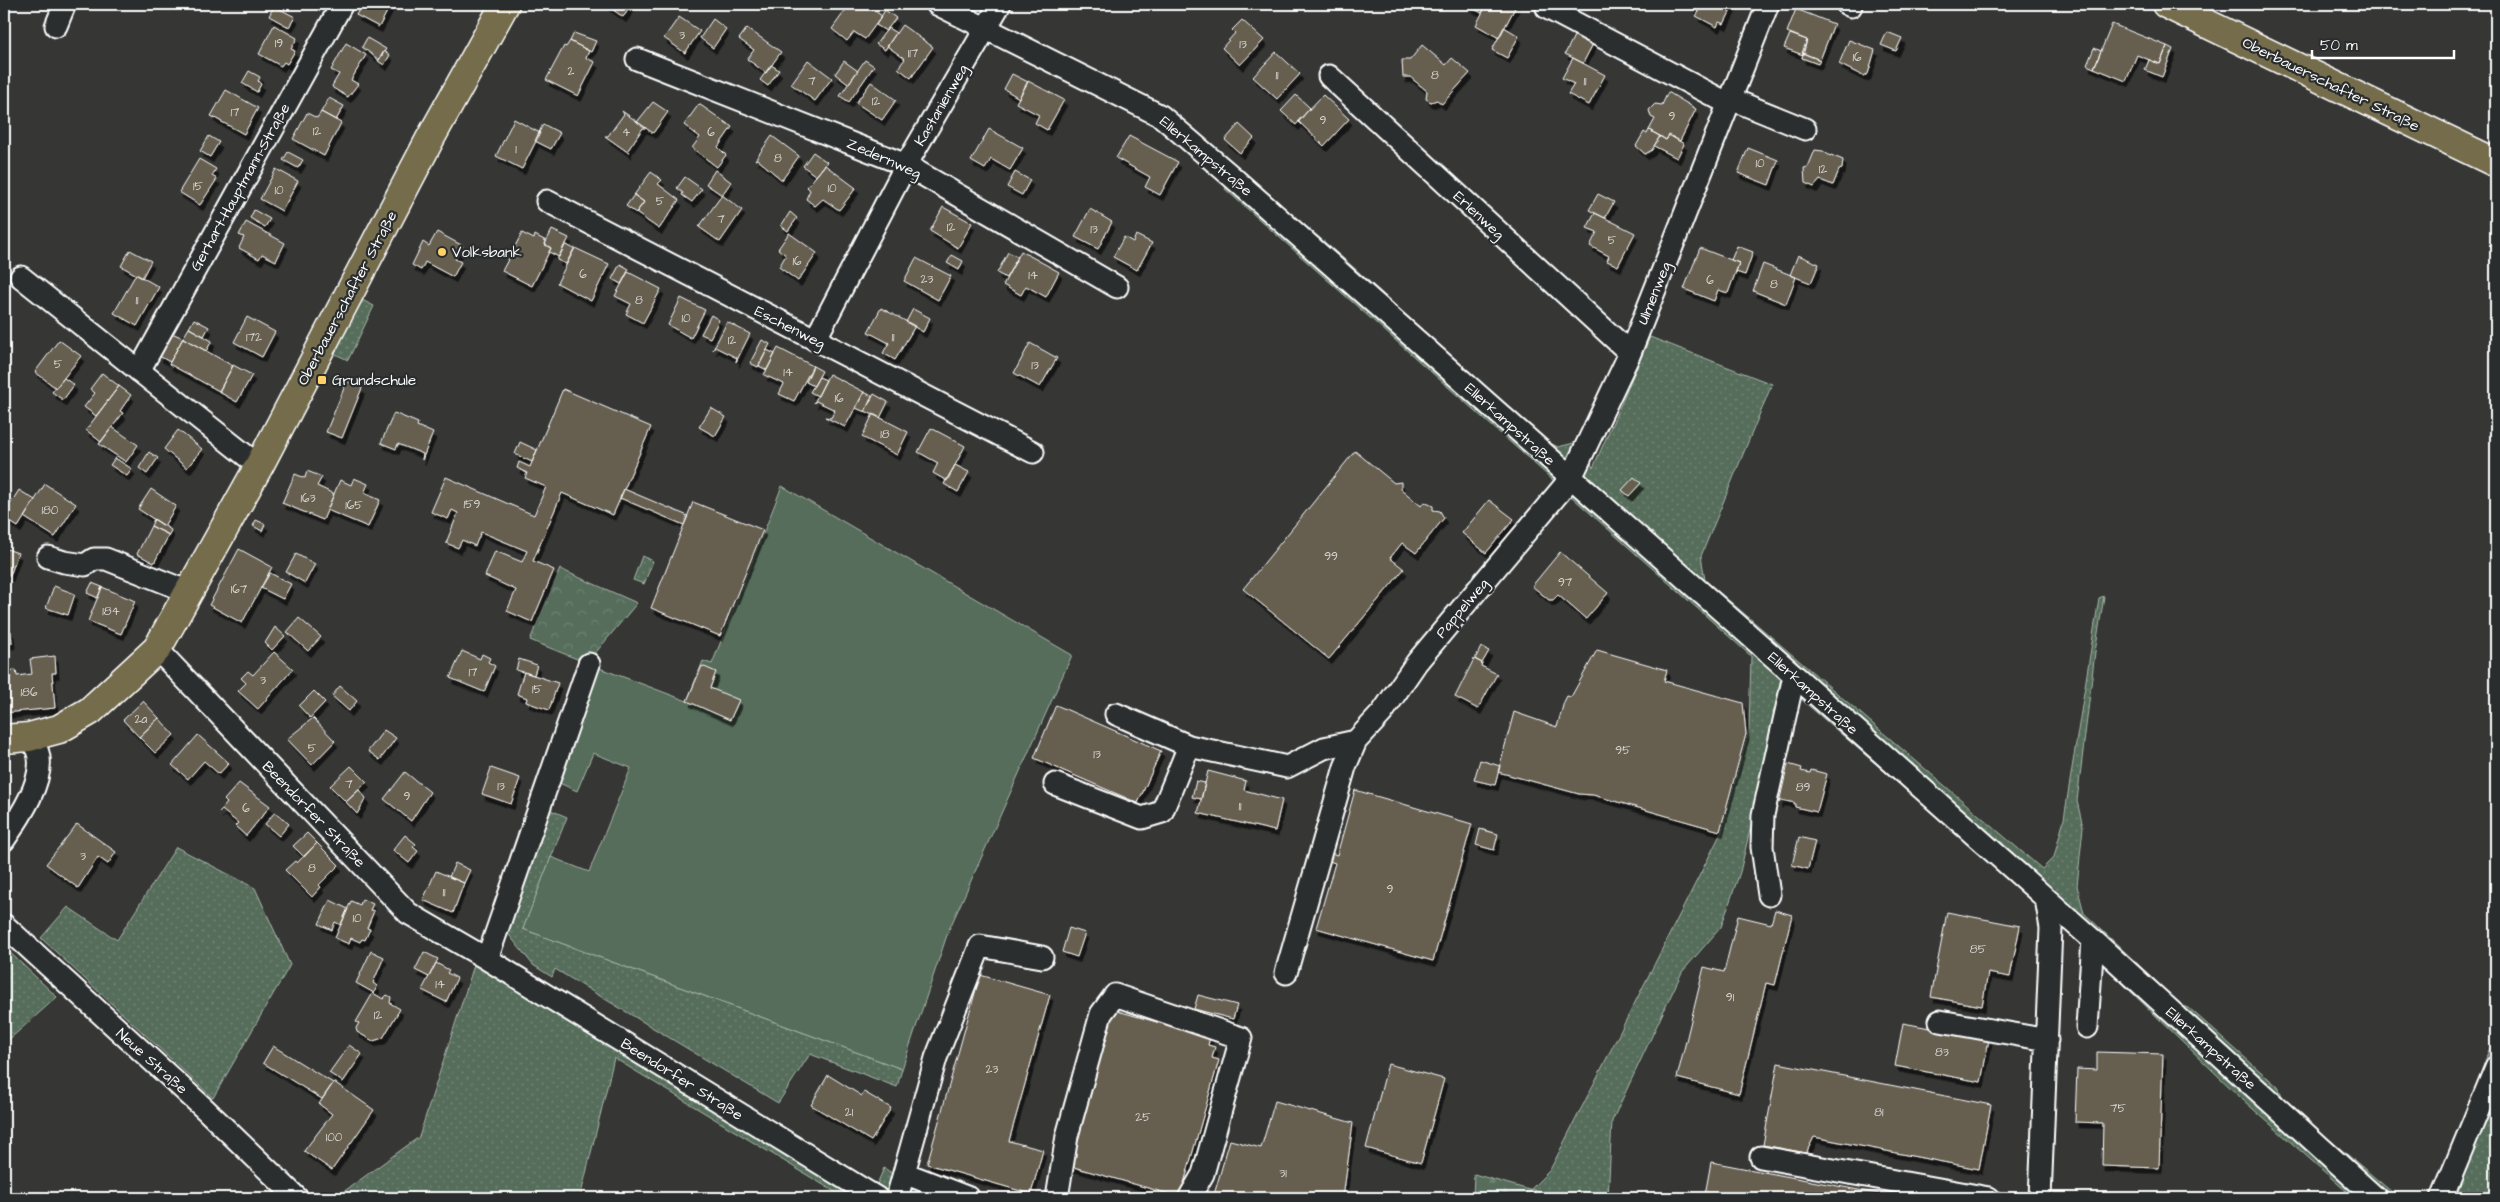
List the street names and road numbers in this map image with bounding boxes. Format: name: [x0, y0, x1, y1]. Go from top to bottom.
street label: Oberbauerschafter Straße: [2239, 32, 2423, 137]
street label: Kastanienweg: [910, 60, 974, 151]
street label: Gerhart-Hauptmann-Straße: [185, 100, 295, 275]
street label: Ellerkampstraße: [1155, 111, 1257, 201]
street label: Zedernweg: [843, 133, 925, 185]
street label: Erlenweg: [1448, 186, 1509, 245]
street label: Oberbauerschafter Straße: [292, 207, 402, 389]
street label: Ulmenweg: [1632, 258, 1678, 328]
street label: Eschenweg: [750, 301, 829, 355]
street label: Ellerkampstraße: [1460, 378, 1559, 471]
street label: Pappelweg: [1431, 574, 1495, 643]
street label: Ellerkampstraße: [1763, 647, 1862, 740]
street label: Beendorfer Straße: [257, 757, 370, 872]
street label: Ellerkampstraße: [2161, 1002, 2260, 1095]
street label: Neue Straße: [111, 1024, 192, 1099]
street label: Beendorfer Straße: [617, 1033, 747, 1126]

